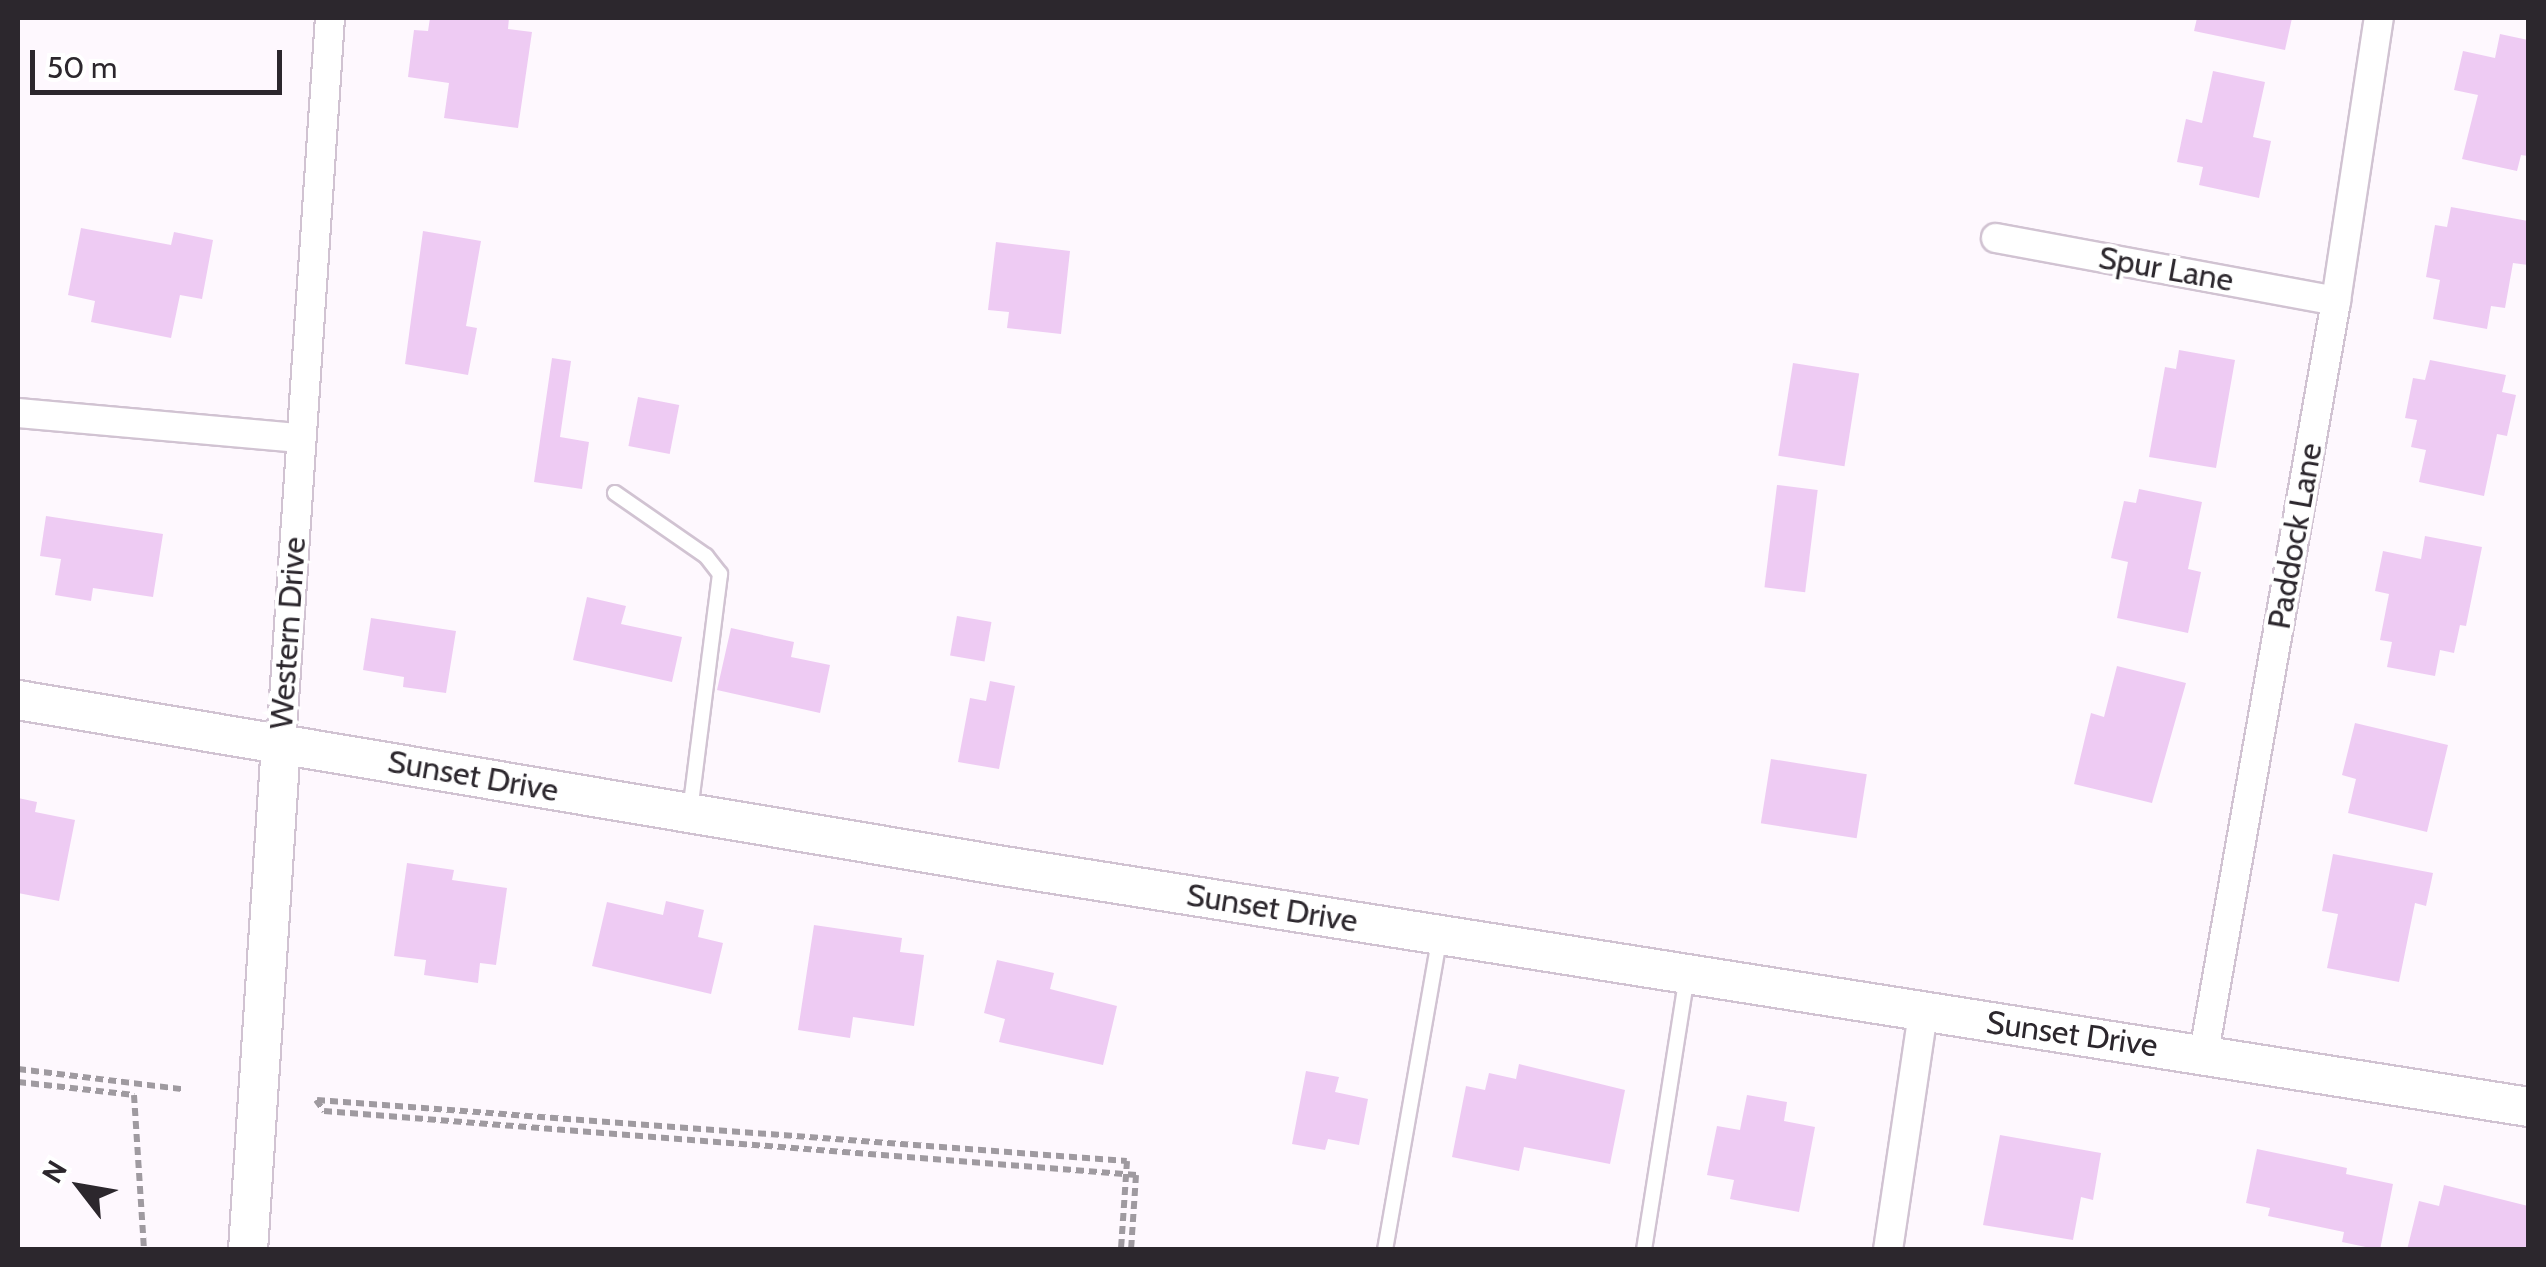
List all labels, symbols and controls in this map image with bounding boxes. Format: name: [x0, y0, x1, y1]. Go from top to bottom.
scale bar: [35, 30, 288, 92]
text: 50 m: [47, 49, 117, 86]
street label: Spur Lane: [2096, 238, 2236, 300]
street label: Paddock Lane: [2260, 440, 2330, 632]
street label: Western Drive: [262, 536, 314, 730]
street label: Sunset Drive: [385, 742, 561, 810]
street label: Sunset Drive: [1184, 876, 1360, 940]
street label: Sunset Drive: [1984, 1003, 2160, 1065]
north arrow: [30, 1137, 130, 1237]
text: N: [35, 1154, 74, 1189]

